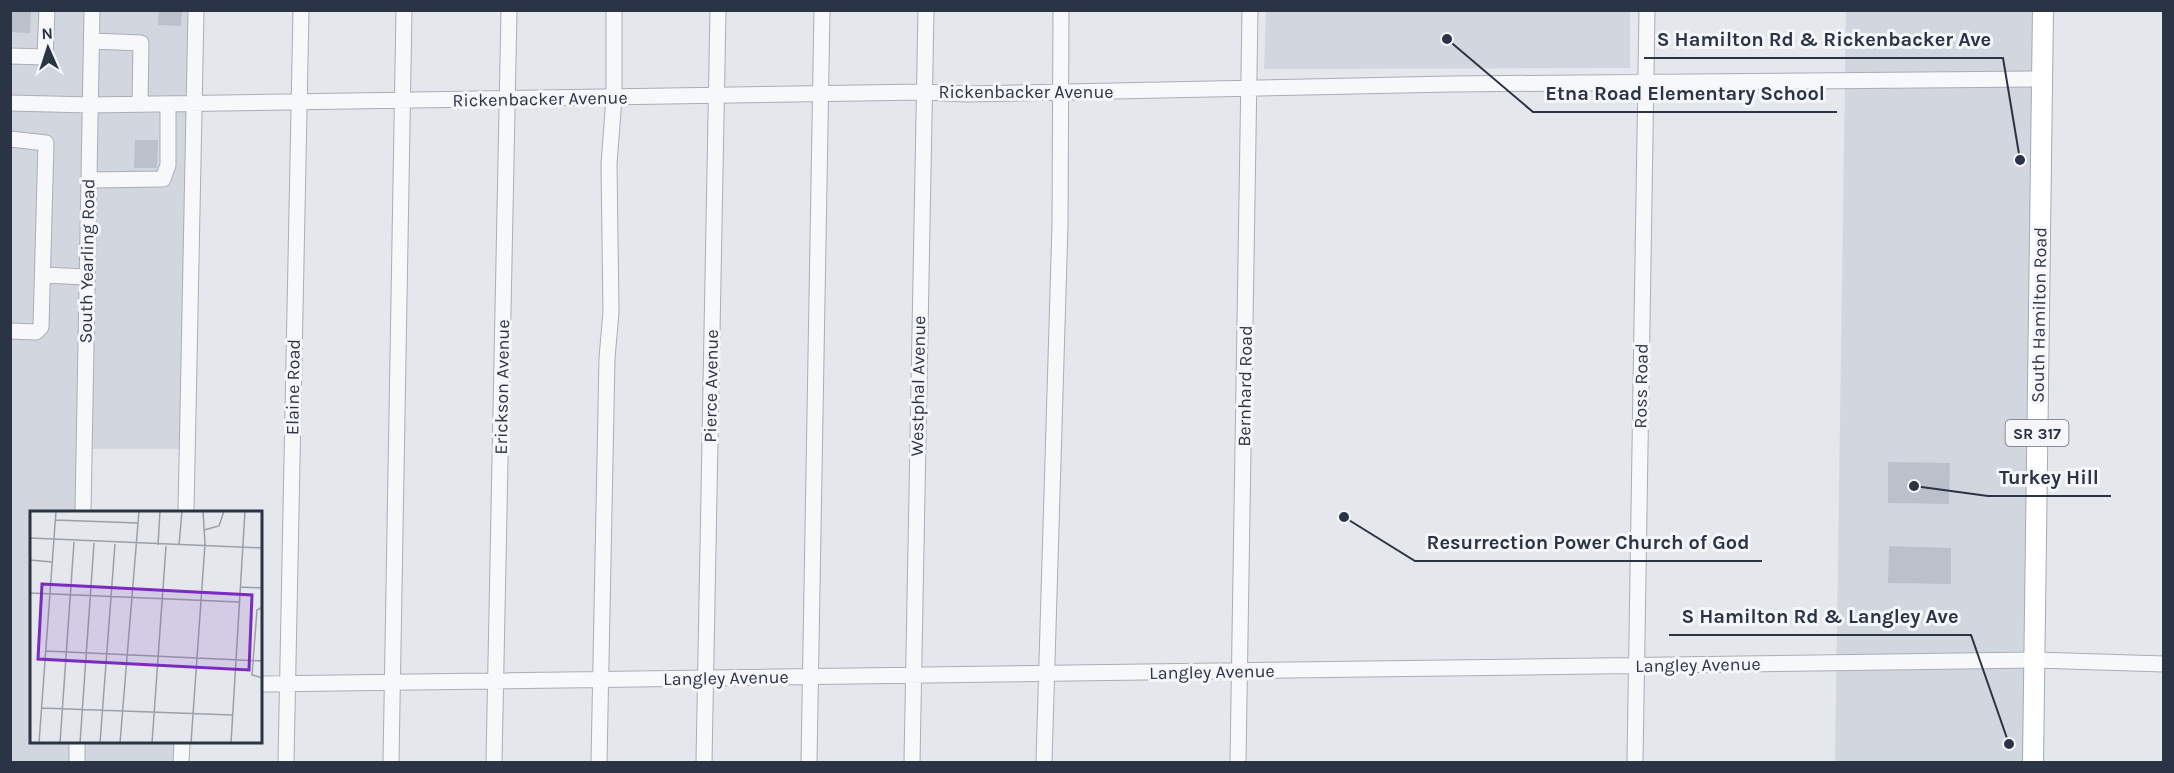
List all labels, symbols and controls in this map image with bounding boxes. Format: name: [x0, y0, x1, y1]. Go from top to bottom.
north arrow: [18, 18, 78, 78]
callout: S Hamilton Rd & Rickenbacker Ave: [1644, 20, 2003, 58]
text: N: [41, 24, 53, 43]
text: S Hamilton Rd & Rickenbacker Ave: [1657, 28, 1991, 51]
callout: Etna Road Elementary School: [1533, 74, 1837, 112]
street label: Rickenbacker Avenue: [938, 81, 1114, 103]
text: Etna Road Elementary School: [1545, 82, 1825, 105]
street label: Rickenbacker Avenue: [452, 86, 628, 112]
street label: South Yearling Road: [75, 178, 99, 344]
street label: South Hamilton Road: [2026, 227, 2052, 403]
street label: Westphal Avenue: [906, 315, 930, 457]
street label: Erickson Avenue: [490, 319, 514, 455]
street label: Bernhard Road: [1233, 325, 1257, 447]
street label: Pierce Avenue: [699, 329, 723, 443]
street label: Elaine Road: [281, 339, 305, 435]
street label: Ross Road: [1629, 343, 1653, 429]
road number: SR 317: [2006, 420, 2068, 446]
callout: Turkey Hill: [1988, 458, 2111, 496]
text: Turkey Hill: [1999, 466, 2099, 489]
inset map: [30, 511, 262, 743]
callout: Resurrection Power Church of God: [1415, 523, 1762, 561]
text: Resurrection Power Church of God: [1427, 531, 1749, 554]
callout: S Hamilton Rd & Langley Ave: [1669, 597, 1971, 635]
text: S Hamilton Rd & Langley Ave: [1681, 605, 1959, 628]
street label: Langley Avenue: [1635, 653, 1761, 677]
street label: Langley Avenue: [1149, 660, 1275, 684]
street label: Langley Avenue: [663, 666, 789, 690]

